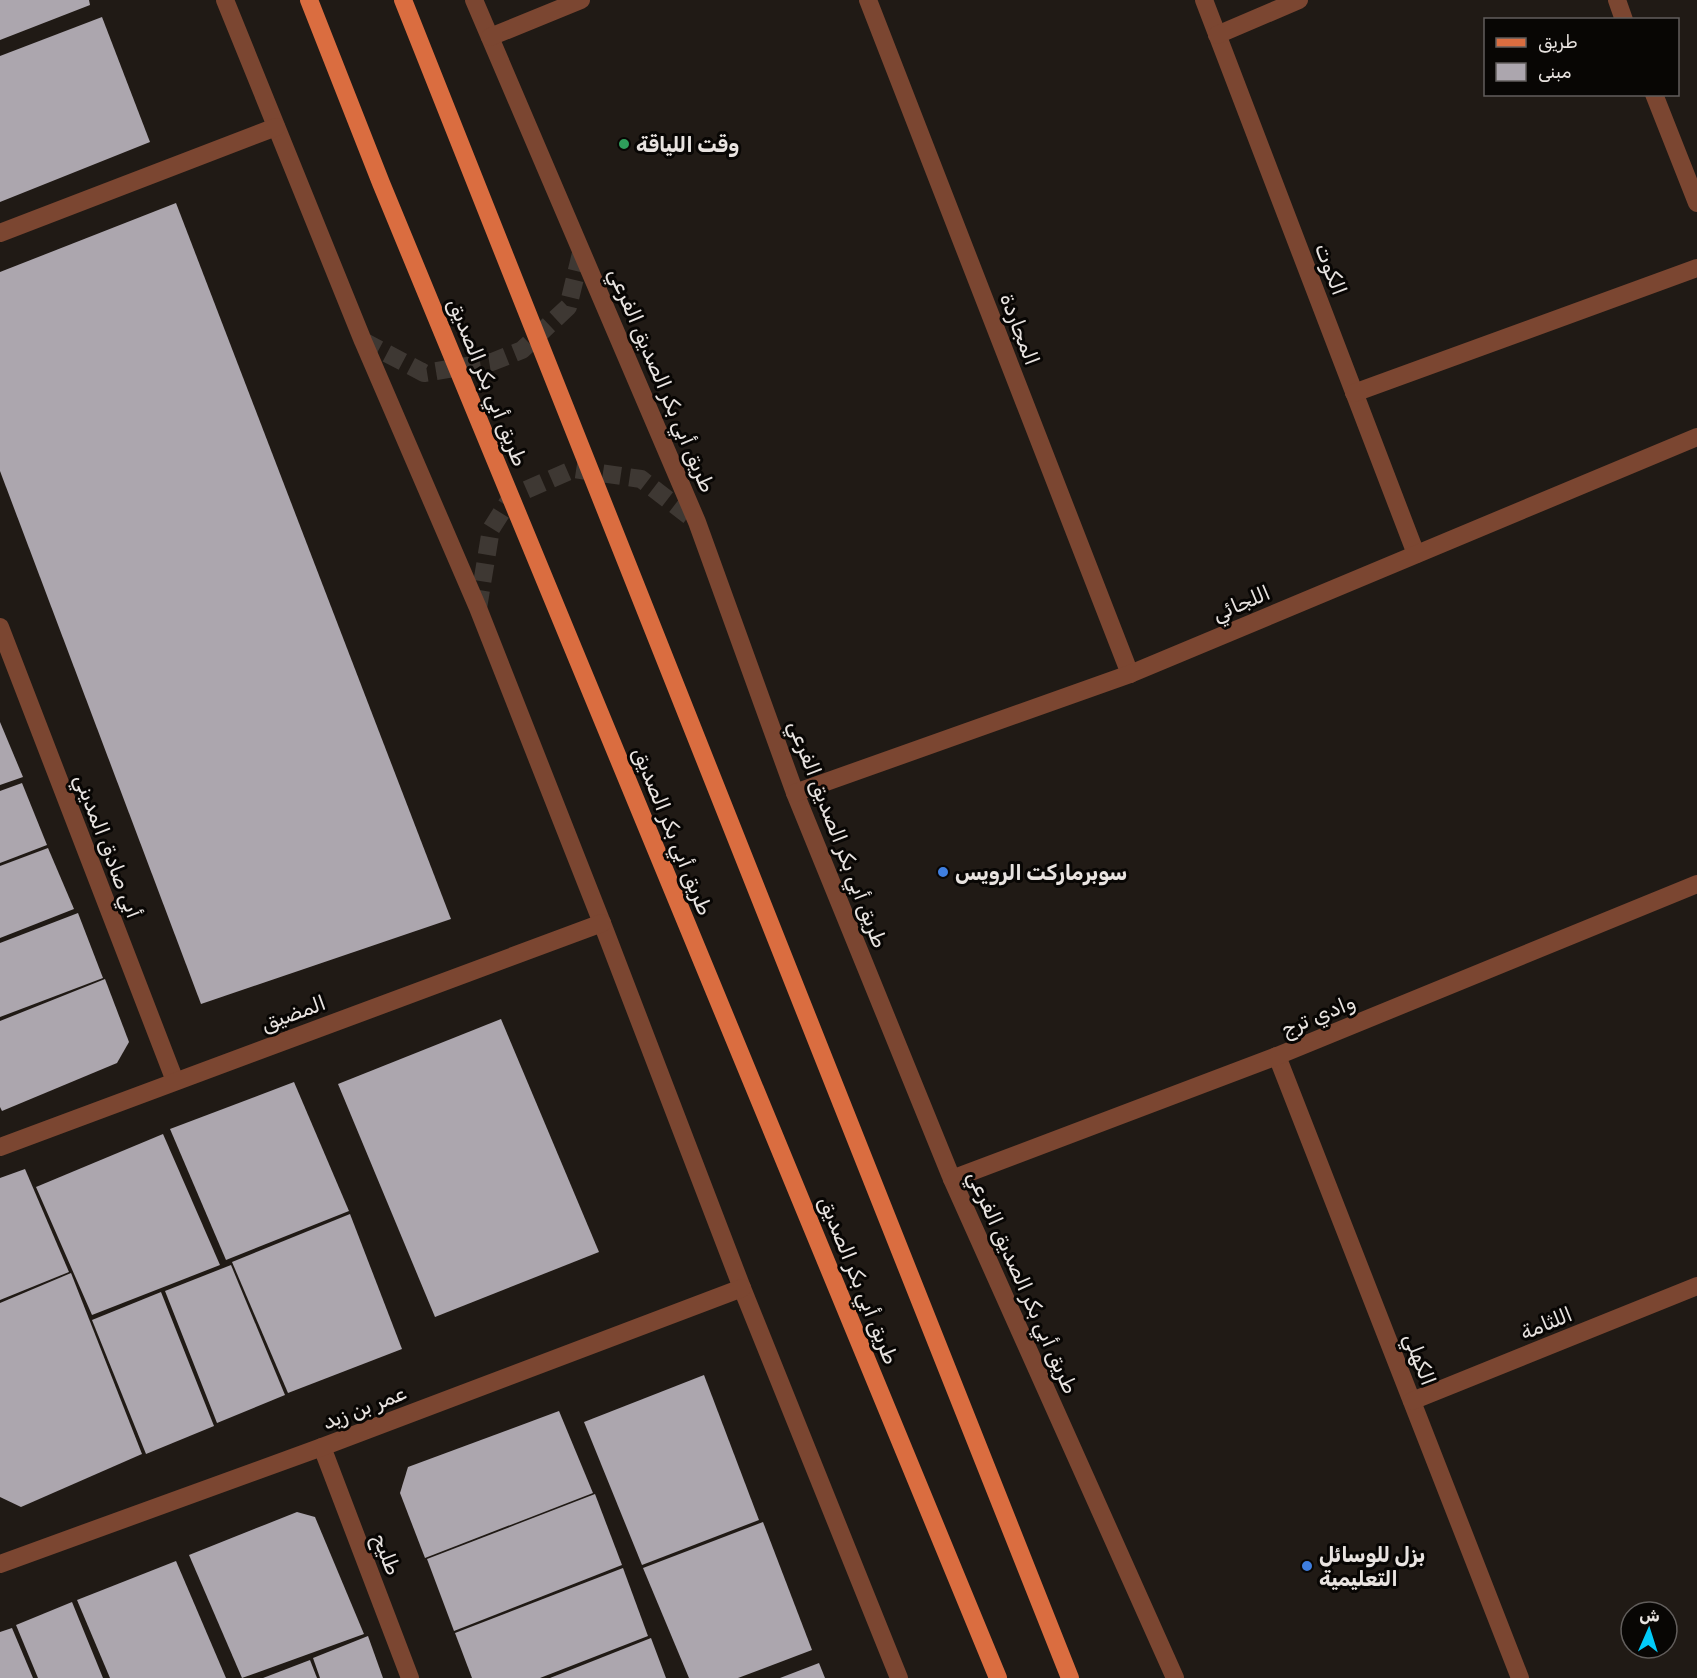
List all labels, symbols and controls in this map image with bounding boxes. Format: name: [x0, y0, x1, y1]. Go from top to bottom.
legend: [1484, 18, 1679, 96]
text: طريق: [1538, 31, 1578, 53]
text: مبنى: [1538, 61, 1572, 83]
place label: وقت اللياقة: [636, 132, 739, 157]
marker: وقت اللياقة: [617, 137, 631, 151]
street label: الكوت: [1310, 240, 1352, 298]
street label: طريق أبي بكر الصديق الفرعي: [600, 264, 721, 498]
street label: المجاردة: [995, 290, 1045, 368]
street label: طريق أبي بكر الصديق: [439, 294, 533, 471]
street label: اللجائي: [1208, 580, 1275, 630]
street label: طريق أبي بكر الصديق الفرعي: [779, 717, 893, 953]
street label: طريق أبي بكر الصديق: [624, 743, 718, 920]
street label: أبي صادق المديني: [65, 770, 147, 923]
place label: سوبرماركت الرويس: [955, 860, 1127, 886]
marker: سوبرماركت الرويس: [936, 865, 950, 879]
street label: وادي ترج: [1277, 989, 1359, 1043]
street label: المضيق: [257, 990, 329, 1036]
street label: طريق أبي بكر الصديق الفرعي: [959, 1167, 1084, 1399]
street label: طريق أبي بكر الصديق: [810, 1192, 904, 1369]
street label: اللثامة: [1516, 1301, 1576, 1345]
street label: الكهلي: [1395, 1329, 1441, 1390]
street label: عمر بن زيد: [319, 1380, 409, 1434]
street label: طليح: [366, 1530, 406, 1579]
place label: بزل للوسائل التعليمية: [1319, 1542, 1425, 1591]
marker: بزل للوسائل التعليمية: [1300, 1559, 1314, 1573]
north arrow: [1619, 1600, 1679, 1660]
text: ش: [1639, 1606, 1660, 1626]

